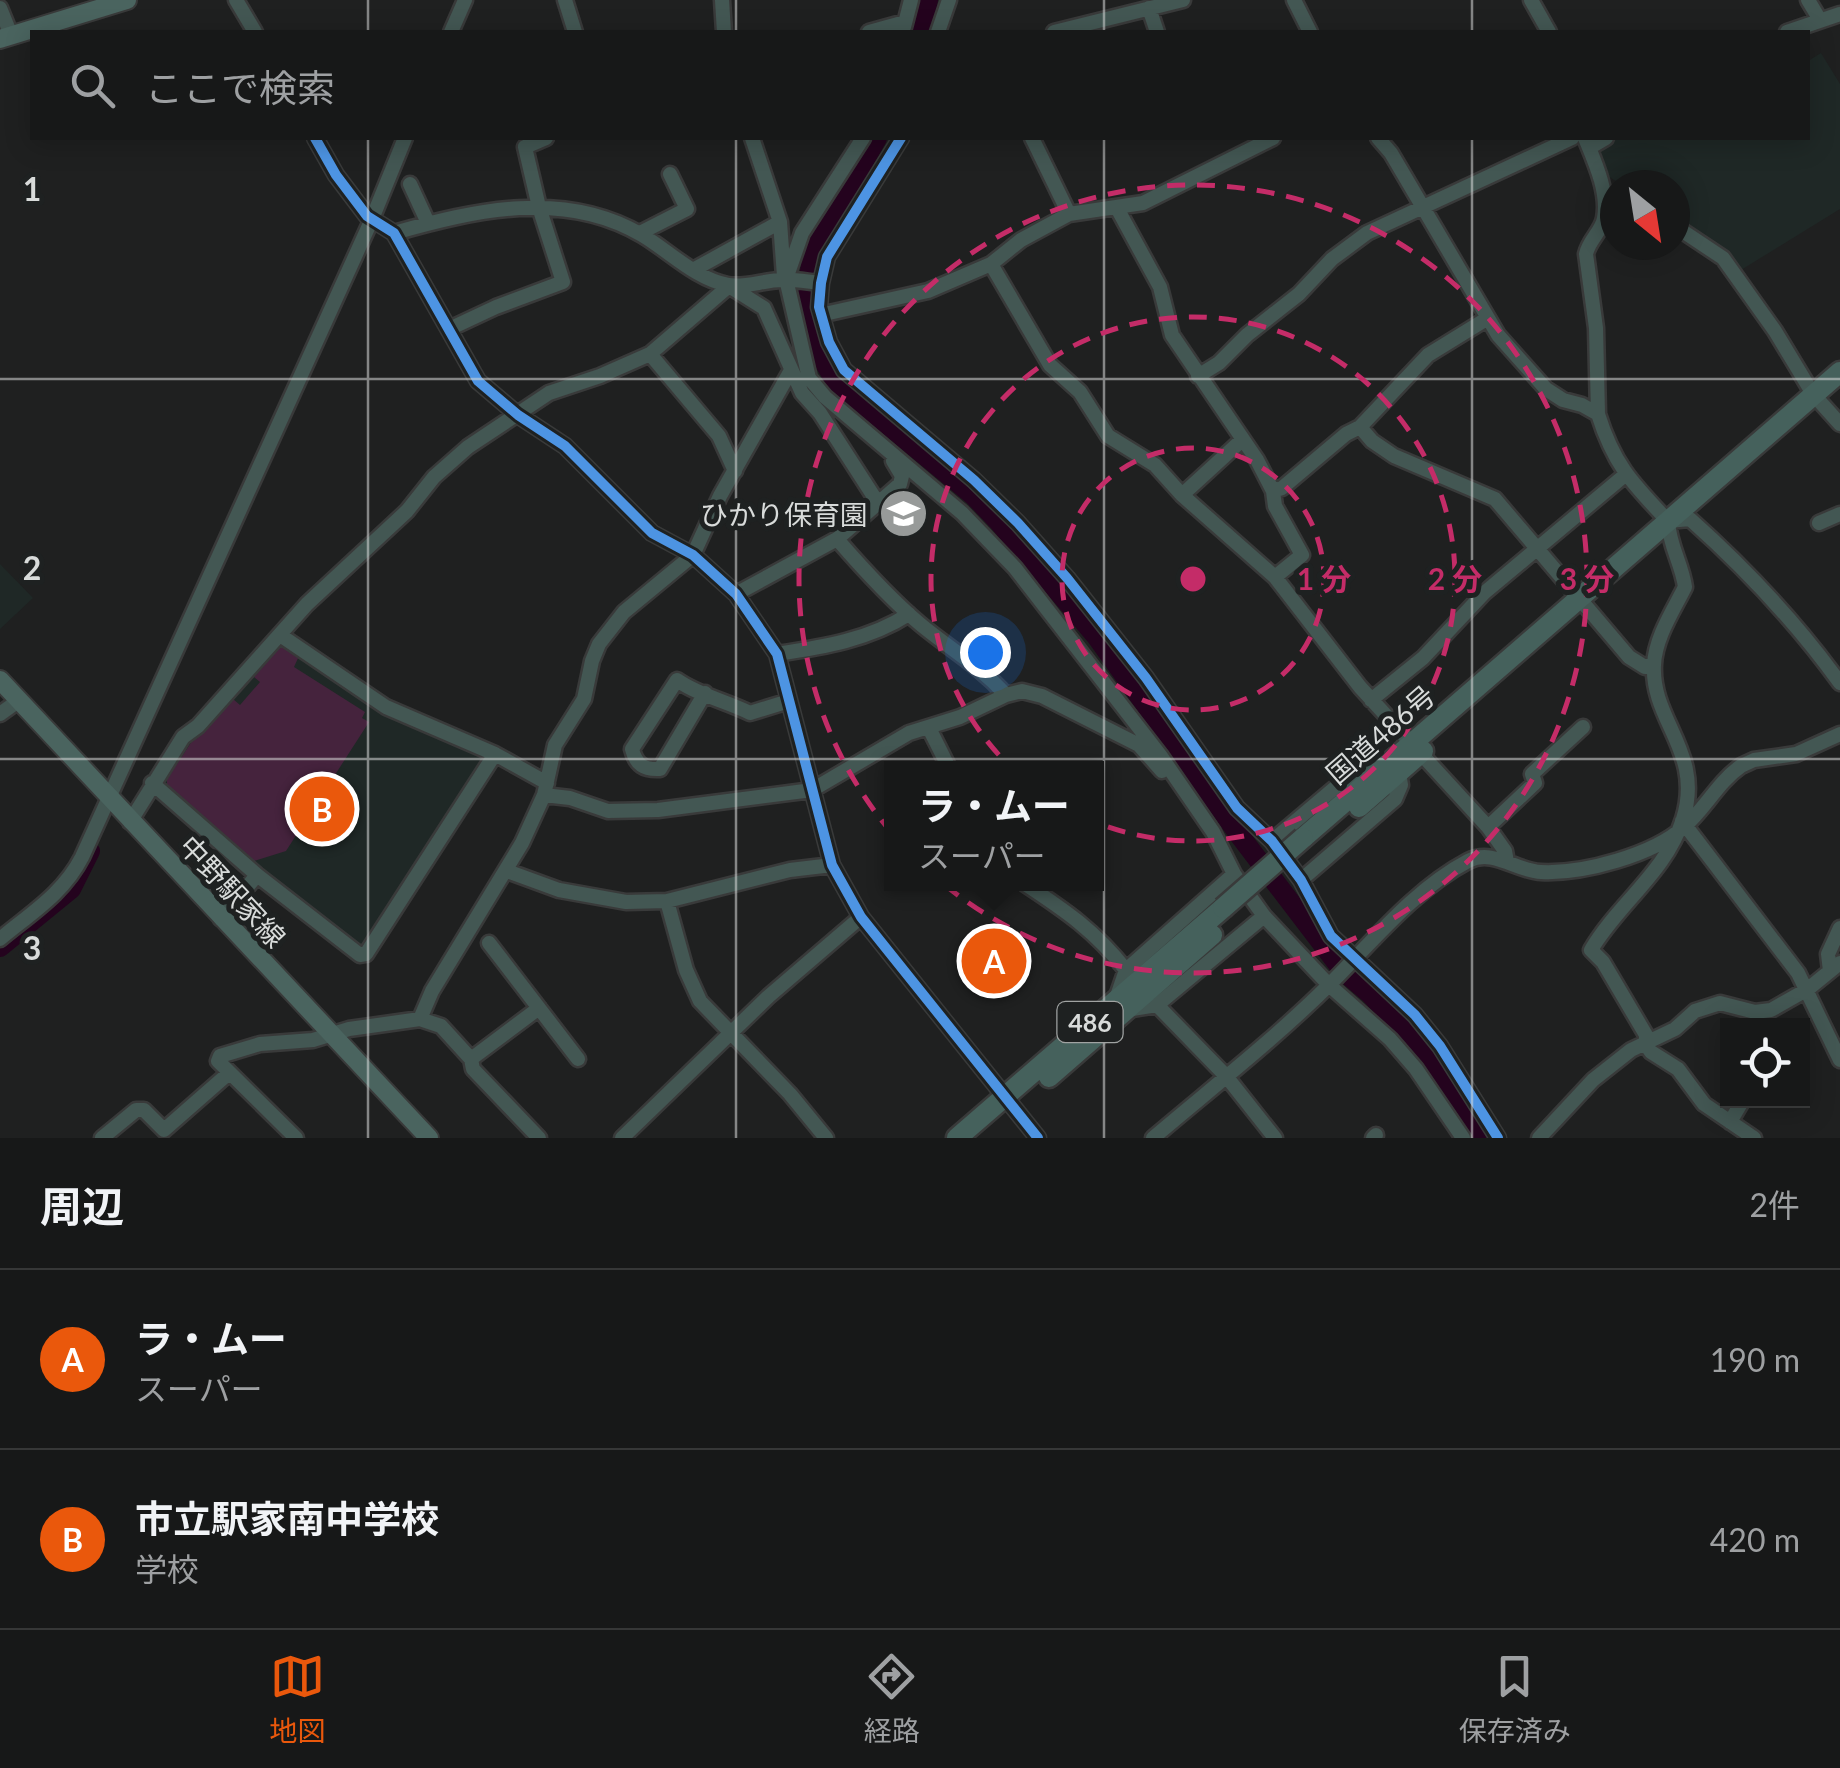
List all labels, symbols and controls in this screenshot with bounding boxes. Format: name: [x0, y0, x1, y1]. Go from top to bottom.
search box: [30, 30, 1810, 140]
icon: search: [65, 58, 120, 113]
text: ここで検索: [145, 64, 335, 110]
text: 1: [23, 169, 41, 208]
north arrow: [1600, 170, 1690, 260]
school or university icon: ひかり保育園: [877, 488, 929, 540]
place label: ひかり保育園: [700, 497, 868, 531]
text: 2: [23, 548, 41, 587]
text: 1 分: [1297, 560, 1351, 596]
text: 2 分: [1428, 560, 1482, 596]
text: 3 分: [1560, 560, 1614, 596]
centre of rings: [1175, 561, 1211, 597]
your location: [960, 627, 1011, 678]
street label: 国道486号: [1319, 678, 1441, 790]
popup: [884, 761, 1104, 891]
pin: B: [290, 772, 354, 846]
text: ラ・ムー: [918, 782, 1070, 828]
street label: 中野駅家線: [173, 828, 293, 954]
text: スーパー: [918, 836, 1046, 875]
pin: A: [962, 924, 1026, 998]
text: 3: [23, 928, 41, 967]
road number: 486: [1058, 1002, 1122, 1042]
map controls: [1720, 1018, 1810, 1108]
button: locate: [1720, 1018, 1810, 1108]
text: 周辺: [40, 1181, 124, 1231]
text: 2件: [1749, 1185, 1800, 1224]
text: ラ・ムー: [135, 1315, 287, 1361]
text: A: [61, 1340, 84, 1379]
text: 190 m: [1710, 1340, 1800, 1379]
text: スーパー: [135, 1369, 263, 1408]
text: 市立駅家南中学校: [135, 1495, 439, 1541]
text: B: [62, 1520, 83, 1559]
text: 420 m: [1710, 1520, 1800, 1559]
text: 学校: [135, 1549, 199, 1588]
tab: 地図: [269, 1649, 325, 1749]
tab: 経路: [864, 1649, 920, 1749]
tab: 保存済み: [1459, 1649, 1571, 1749]

